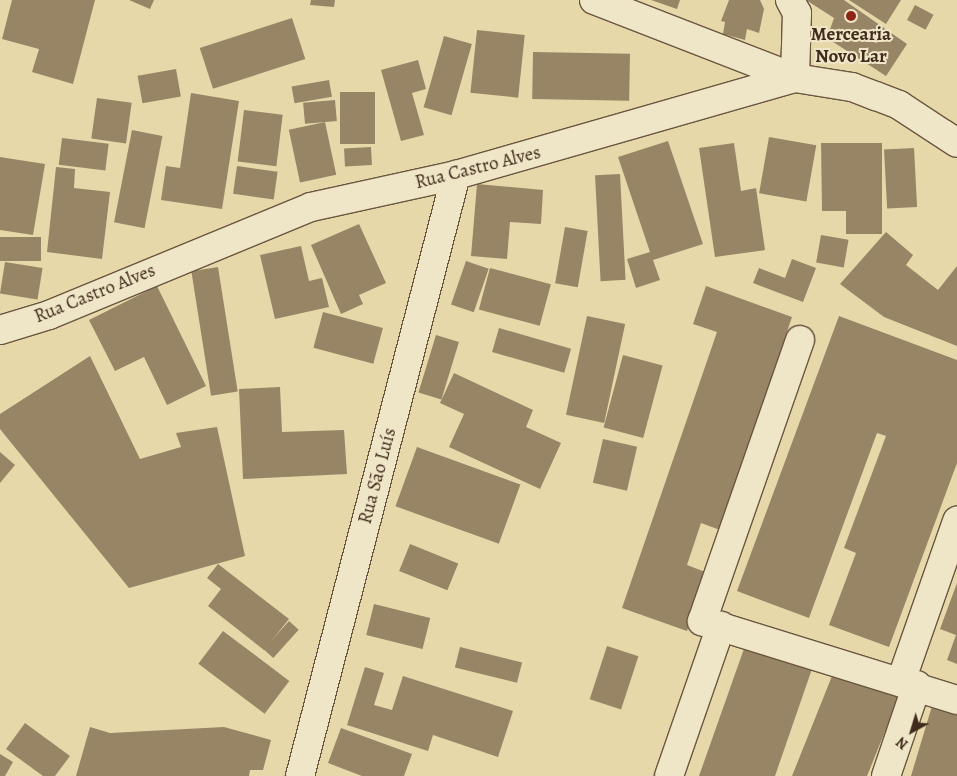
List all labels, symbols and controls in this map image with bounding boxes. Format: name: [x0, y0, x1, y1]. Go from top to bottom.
marker: Mercearia Novo Lar: [845, 10, 857, 22]
place label: Mercearia Novo Lar: [811, 24, 891, 68]
street label: Rua Castro Alves: [413, 141, 543, 195]
street label: Rua Castro Alves: [31, 259, 159, 329]
street label: Rua São Luís: [354, 425, 402, 527]
north arrow: [887, 706, 937, 756]
text: N: [892, 732, 912, 754]

